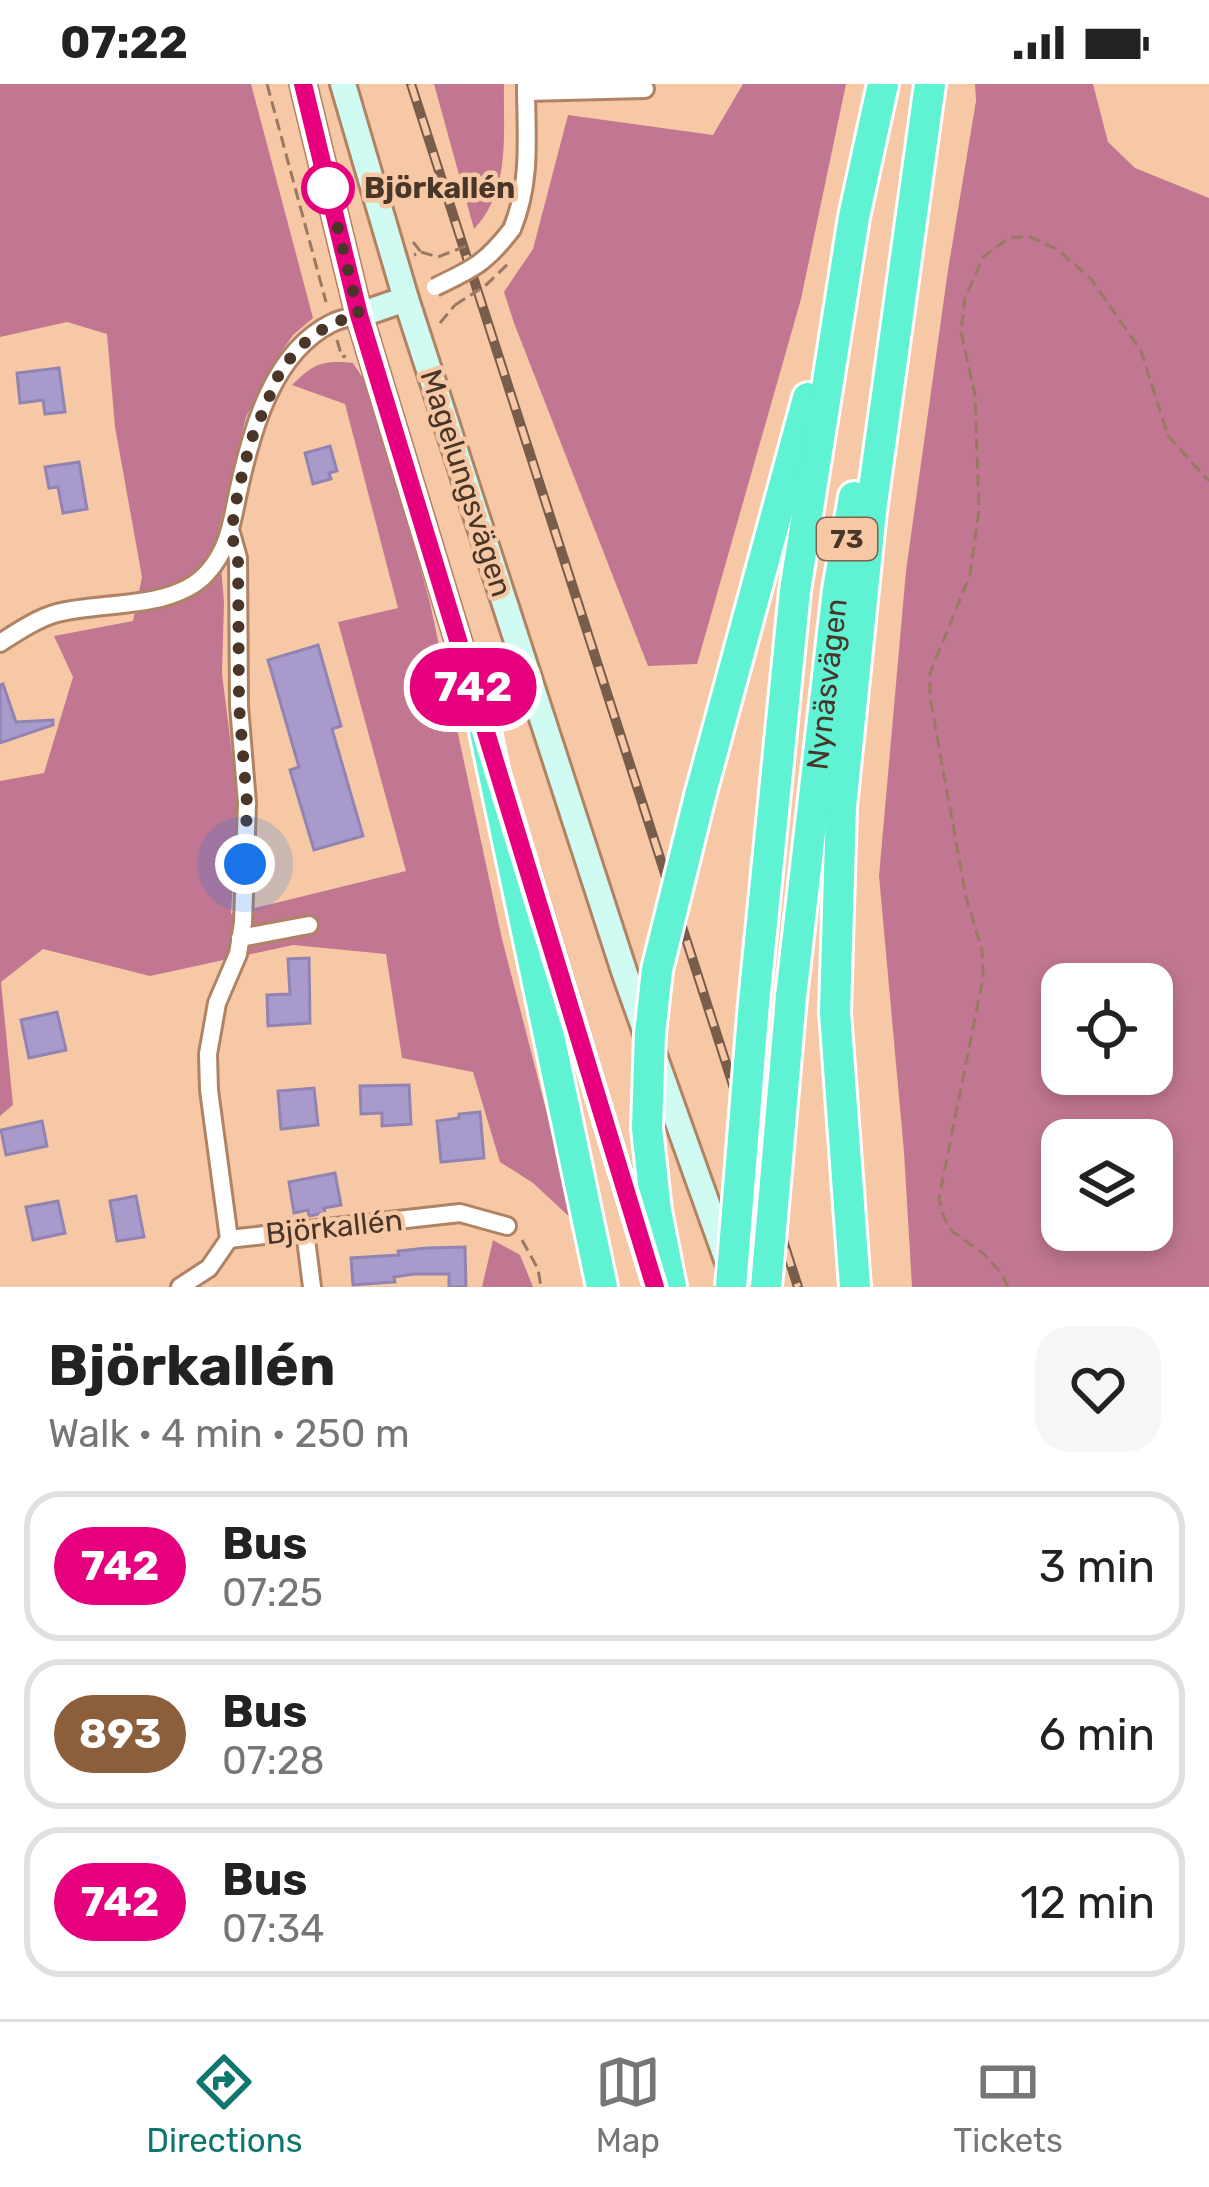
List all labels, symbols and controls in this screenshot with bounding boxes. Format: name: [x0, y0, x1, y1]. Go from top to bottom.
text: 07:22: [60, 16, 188, 69]
marker: Björkallén: [303, 163, 353, 213]
place label: Björkallén: [364, 170, 515, 206]
street label: Magelungsvägen: [412, 365, 520, 601]
road number: 73: [817, 518, 877, 560]
street label: Nynäsvägen: [799, 596, 855, 772]
line badge: 742: [404, 648, 542, 726]
text: 742: [434, 662, 512, 712]
your location: [215, 834, 275, 894]
map controls: [1041, 963, 1173, 1251]
button: locate: [1041, 963, 1173, 1095]
button: layers: [1041, 1119, 1173, 1251]
street label: Björkallén: [264, 1202, 404, 1252]
button: heart: [1035, 1326, 1161, 1452]
text: Björkallén: [48, 1332, 336, 1399]
text: Walk · 4 min · 250 m: [48, 1411, 410, 1457]
text: Bus: [222, 1517, 307, 1570]
text: 3 min: [1039, 1540, 1155, 1593]
text: 742: [81, 1541, 159, 1591]
text: 07:25: [222, 1570, 323, 1616]
text: Bus: [222, 1685, 307, 1738]
text: 6 min: [1039, 1708, 1155, 1761]
text: 893: [79, 1709, 161, 1759]
text: 07:28: [222, 1738, 324, 1784]
text: Bus: [222, 1853, 307, 1906]
text: 12 min: [1020, 1876, 1155, 1929]
text: 742: [81, 1877, 159, 1927]
text: 07:34: [222, 1906, 324, 1952]
tab: Directions: [146, 2049, 302, 2160]
tab: Map: [595, 2049, 661, 2160]
tab: Tickets: [953, 2049, 1063, 2160]

